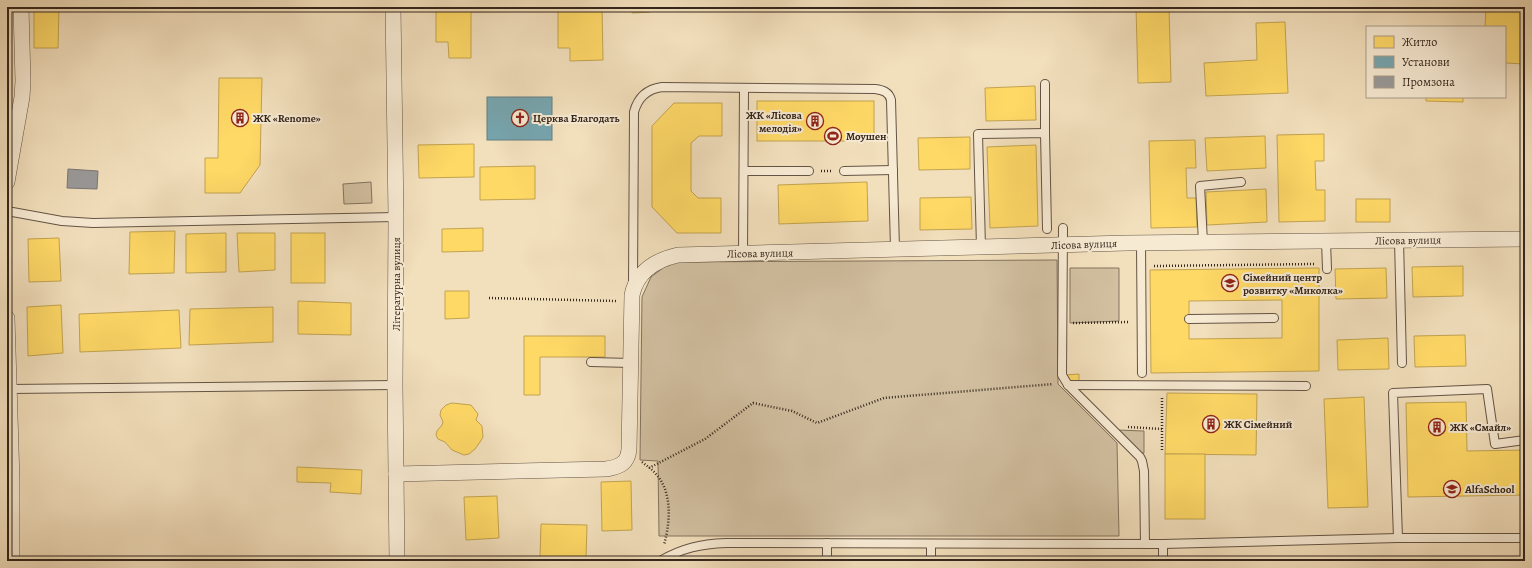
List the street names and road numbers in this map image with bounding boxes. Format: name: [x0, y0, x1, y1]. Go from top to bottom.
street label: Лісова вулиця: [1375, 232, 1441, 249]
street label: Лісова вулиця: [1051, 236, 1117, 253]
street label: Літературна вулиця: [389, 237, 404, 331]
street label: Лісова вулиця: [727, 245, 793, 262]

